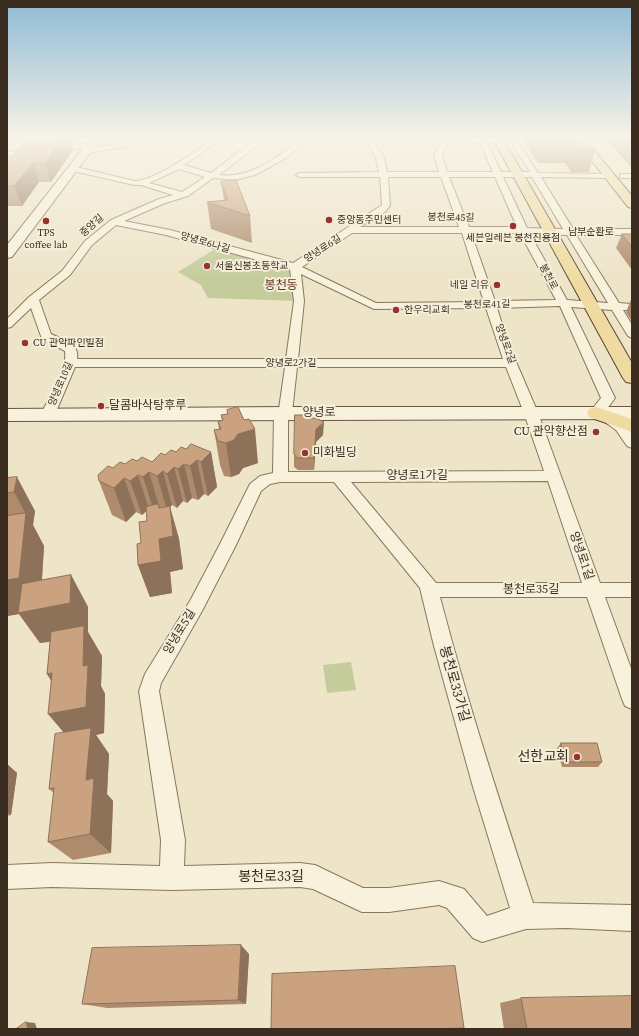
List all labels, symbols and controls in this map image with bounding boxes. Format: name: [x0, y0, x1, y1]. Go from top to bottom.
street label: 중앙길: [78, 212, 106, 240]
street label: 봉천로45길: [427, 212, 475, 224]
place label: 중앙동주민센터: [337, 214, 401, 226]
marker: 중앙동주민센터: [324, 215, 334, 225]
marker: TPS coffee lab: [41, 216, 51, 226]
marker: 세븐일레븐 봉천진용점: [508, 221, 518, 231]
street label: 남부순환로: [568, 226, 614, 238]
place label: TPS coffee lab: [24, 227, 68, 250]
street label: 양녕로6나길: [179, 230, 231, 256]
place label: 세븐일레븐 봉천진용점: [466, 232, 560, 244]
street label: 양녕로6길: [302, 233, 344, 265]
place label: 서울신봉초등학교: [215, 260, 289, 272]
marker: 서울신봉초등학교: [202, 261, 212, 271]
street label: 봉천로: [536, 262, 560, 292]
district label: 봉천동: [264, 279, 298, 293]
place label: 네일 리유: [450, 279, 489, 291]
marker: 네일 리유: [492, 280, 502, 290]
street label: 봉천로41길: [463, 299, 511, 311]
place label: 한우리교회: [404, 304, 450, 316]
marker: 한우리교회: [391, 305, 401, 315]
street label: 양녕로2길: [492, 322, 518, 366]
place label: CU 관악파인빌점: [33, 337, 104, 349]
marker: CU 관악파인빌점: [20, 338, 30, 348]
street label: 양녕로2가길: [266, 357, 316, 369]
street label: 양녕로10길: [46, 360, 76, 408]
place label: 달콤바삭탕후루: [109, 399, 186, 413]
marker: 달콤바삭탕후루: [96, 401, 106, 411]
street label: 양녕로: [302, 406, 336, 420]
place label: CU 관악향산점: [514, 425, 588, 439]
marker: CU 관악향산점: [591, 427, 601, 437]
place label: 미화빌딩: [313, 446, 357, 460]
marker: 미화빌딩: [300, 448, 310, 458]
street label: 양녕로1가길: [386, 469, 448, 483]
street label: 양녕로1길: [566, 530, 596, 582]
street label: 봉천로35길: [503, 583, 559, 597]
street label: 양녕로5길: [161, 607, 199, 657]
street label: 봉천로33가길: [435, 644, 473, 724]
place label: 선한교회: [517, 749, 569, 765]
marker: 선한교회: [572, 752, 582, 762]
street label: 봉천로33길: [238, 869, 304, 885]

